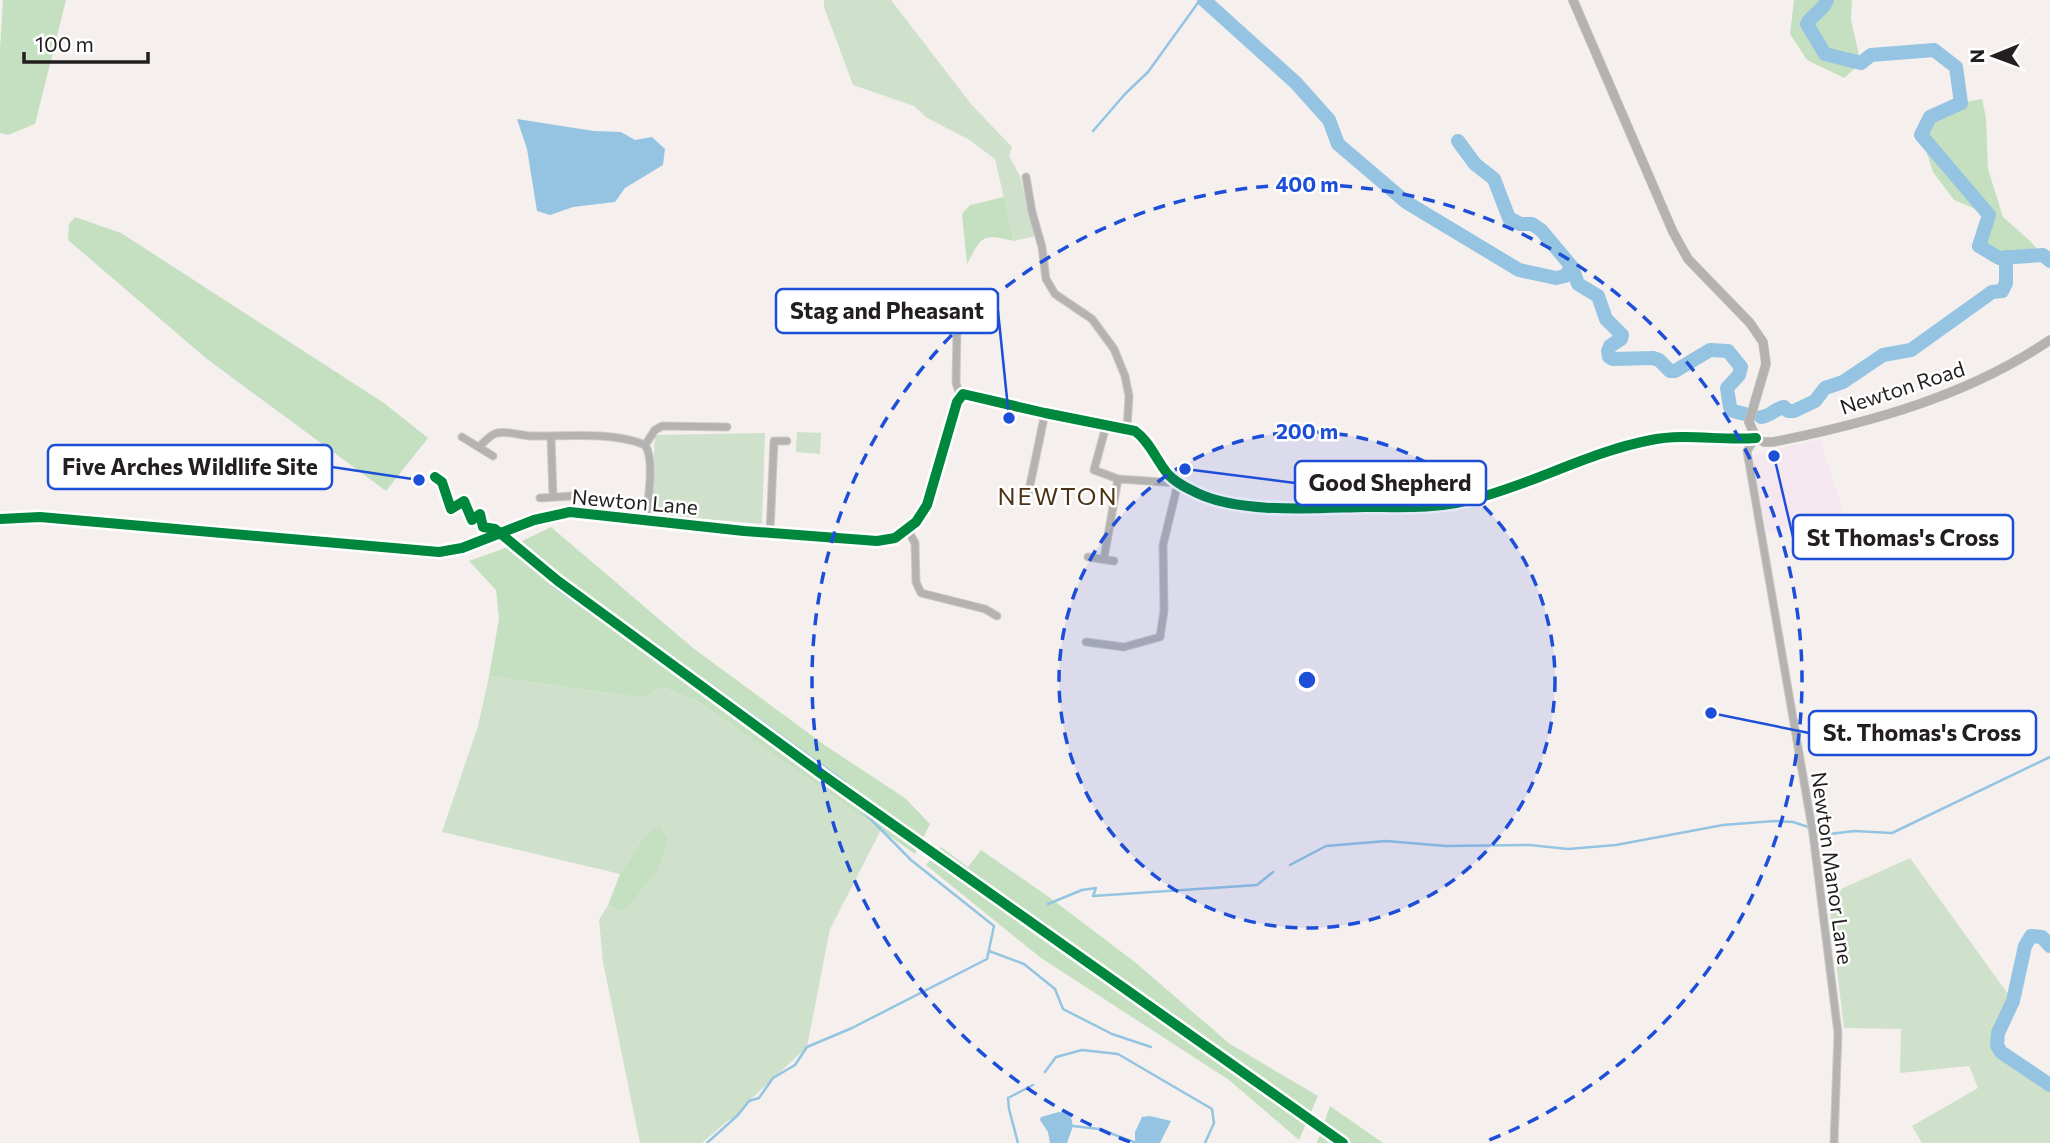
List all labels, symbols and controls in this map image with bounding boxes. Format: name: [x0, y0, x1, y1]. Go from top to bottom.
scale bar: [24, 21, 149, 65]
north arrow: [1959, 21, 2029, 91]
text: 100 m: [35, 31, 94, 56]
text: N: [1965, 49, 1988, 64]
text: 400 m: [1275, 171, 1339, 196]
callout: Stag and Pheasant: [776, 289, 998, 333]
text: Stag and Pheasant: [790, 296, 984, 324]
street label: Newton Road: [1837, 355, 1967, 419]
text: 200 m: [1276, 418, 1338, 443]
callout: Five Arches Wildlife Site: [48, 445, 332, 489]
text: Five Arches Wildlife Site: [62, 452, 318, 480]
callout: Good Shepherd: [1295, 461, 1486, 505]
text: Good Shepherd: [1309, 468, 1471, 496]
district label: NEWTON: [997, 481, 1119, 510]
street label: Newton Lane: [571, 483, 699, 519]
callout: St Thomas's Cross: [1793, 515, 2013, 559]
text: St Thomas's Cross: [1807, 523, 2000, 551]
centre of rings: [1295, 668, 1319, 692]
callout: St. Thomas's Cross: [1809, 711, 2036, 755]
text: St. Thomas's Cross: [1823, 718, 2022, 746]
street label: Newton Manor Lane: [1807, 770, 1859, 966]

